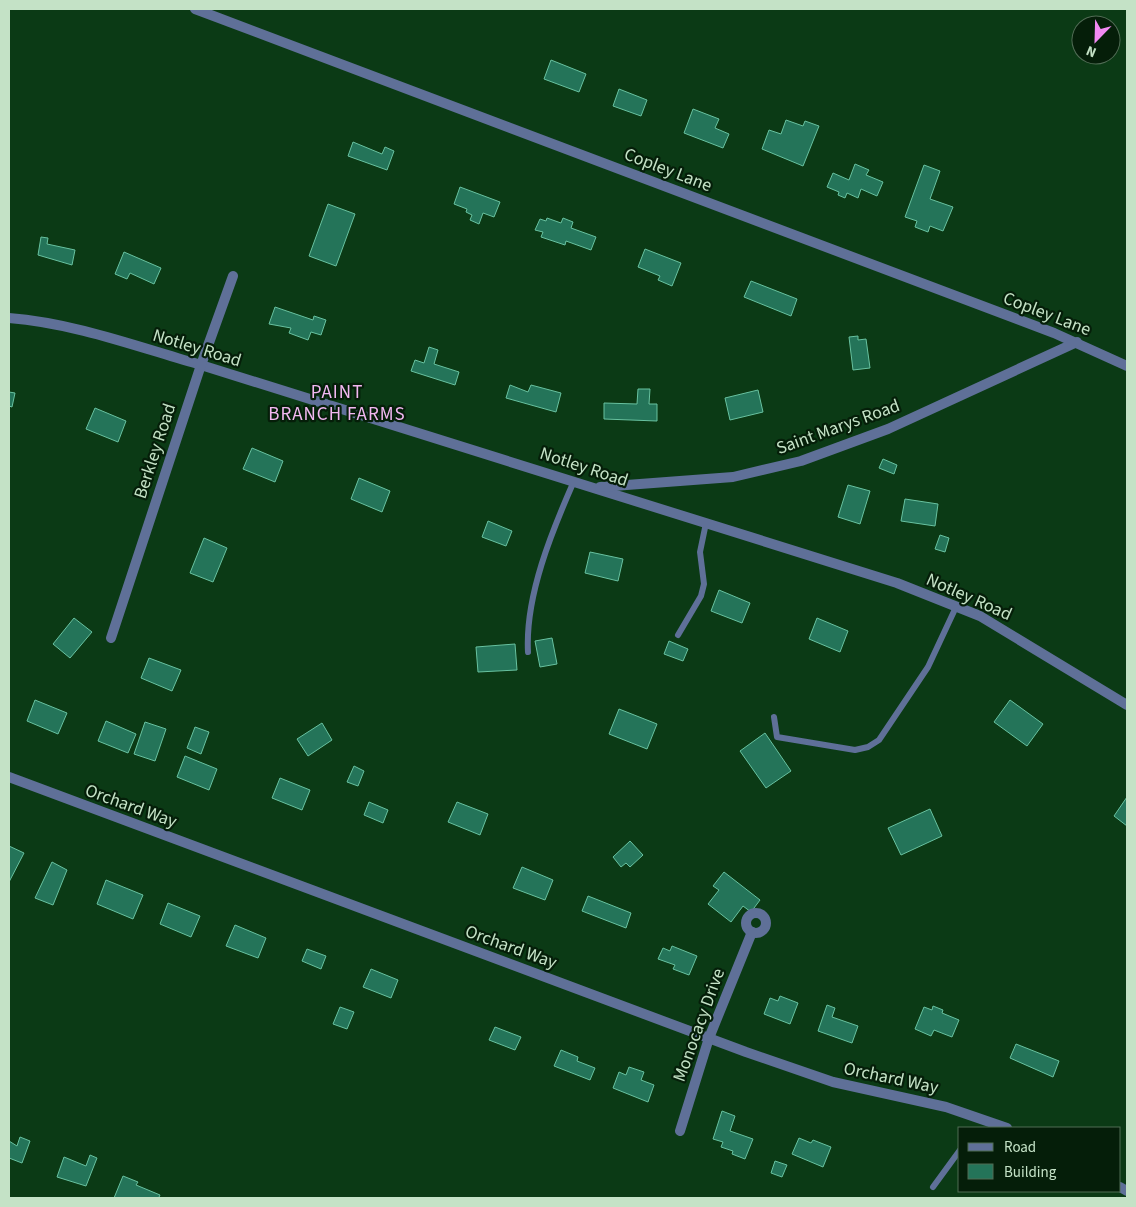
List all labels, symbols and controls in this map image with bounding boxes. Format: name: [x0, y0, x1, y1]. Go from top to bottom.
north arrow: [1071, 15, 1121, 65]
text: N: [1083, 40, 1100, 62]
street label: Copley Lane: [620, 142, 716, 198]
street label: Copley Lane: [999, 286, 1095, 342]
street label: Notley Road: [150, 323, 244, 373]
district label: PAINT BRANCH FARMS: [268, 379, 406, 428]
street label: Saint Marys Road: [773, 393, 903, 461]
street label: Berkley Road: [128, 400, 182, 502]
street label: Notley Road: [537, 441, 631, 493]
street label: Notley Road: [922, 567, 1016, 627]
street label: Orchard Way: [82, 778, 181, 834]
street label: Orchard Way: [462, 919, 561, 975]
street label: Monocacy Drive: [667, 965, 731, 1085]
street label: Orchard Way: [841, 1056, 941, 1100]
legend: [958, 1127, 1121, 1192]
text: Road: [1004, 1137, 1036, 1158]
text: Building: [1004, 1162, 1057, 1183]

